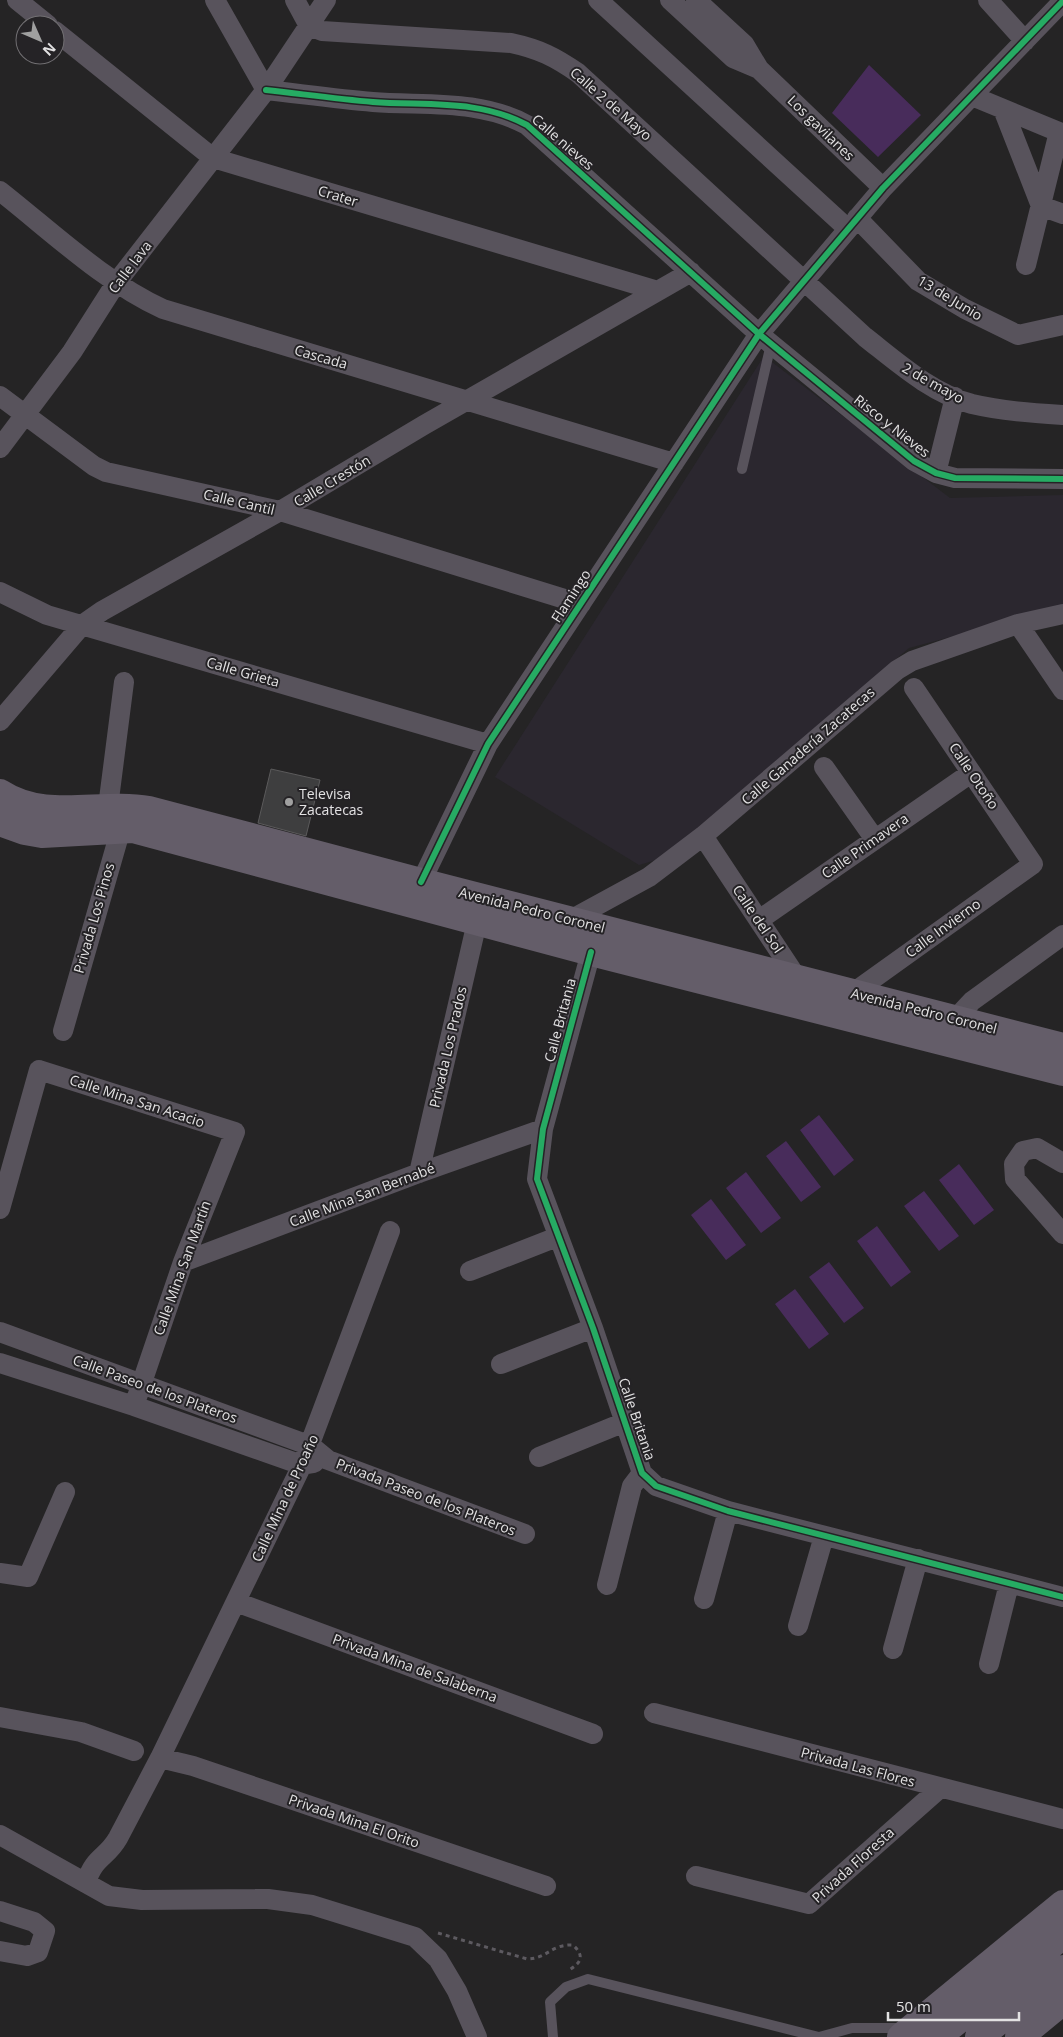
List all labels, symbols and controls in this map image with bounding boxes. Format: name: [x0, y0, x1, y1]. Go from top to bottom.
north arrow: [15, 15, 65, 65]
text: N: [39, 39, 60, 60]
street label: Calle 2 de Mayo: [566, 63, 656, 144]
street label: Los gavilanes: [784, 91, 859, 165]
street label: Calle nieves: [528, 109, 599, 174]
street label: Crater: [316, 180, 361, 211]
street label: Calle lava: [104, 237, 156, 297]
street label: 13 de Junio: [914, 271, 986, 324]
street label: Cascada: [293, 340, 350, 373]
street label: 2 de mayo: [899, 358, 968, 407]
street label: Risco y Nieves: [850, 390, 935, 462]
street label: Calle Crestón: [290, 450, 374, 511]
street label: Calle Cantil: [202, 484, 277, 519]
street label: Flamingo: [546, 566, 595, 626]
street label: Calle Grieta: [204, 652, 282, 691]
street label: Calle Ganadería Zacatecas: [737, 682, 879, 809]
street label: Calle Otoño: [945, 739, 1004, 813]
place label: Televisa Zacatecas: [299, 784, 364, 819]
marker: Televisa Zacatecas: [283, 796, 295, 808]
street label: Calle Primavera: [818, 809, 912, 883]
street label: Privada Los Pinos: [69, 860, 118, 975]
street label: Calle del Sol: [729, 881, 788, 957]
street label: Avenida Pedro Coronel: [457, 882, 607, 937]
street label: Calle Invierno: [901, 894, 984, 961]
street label: Calle Britania: [539, 976, 580, 1064]
street label: Avenida Pedro Coronel: [849, 983, 999, 1038]
street label: Privada Los Prados: [424, 984, 471, 1109]
street label: Calle Mina San Acacio: [67, 1070, 207, 1131]
street label: Calle Mina San Bernabé: [286, 1158, 437, 1231]
street label: Calle Mina San Martín: [148, 1198, 215, 1338]
street label: Calle Paseo de los Plateros: [70, 1350, 240, 1427]
street label: Calle Britania: [614, 1375, 660, 1463]
street label: Calle Mina de Proaño: [247, 1431, 322, 1565]
street label: Privada Paseo de los Plateros: [334, 1453, 519, 1540]
street label: Privada Mina de Salaberna: [330, 1629, 500, 1706]
street label: Privada Las Flores: [799, 1742, 918, 1791]
street label: Privada Mina El Orito: [286, 1789, 422, 1852]
street label: Privada Floresta: [807, 1823, 898, 1907]
scale bar: [888, 1990, 1019, 2022]
text: 50 m: [896, 1996, 931, 2016]

